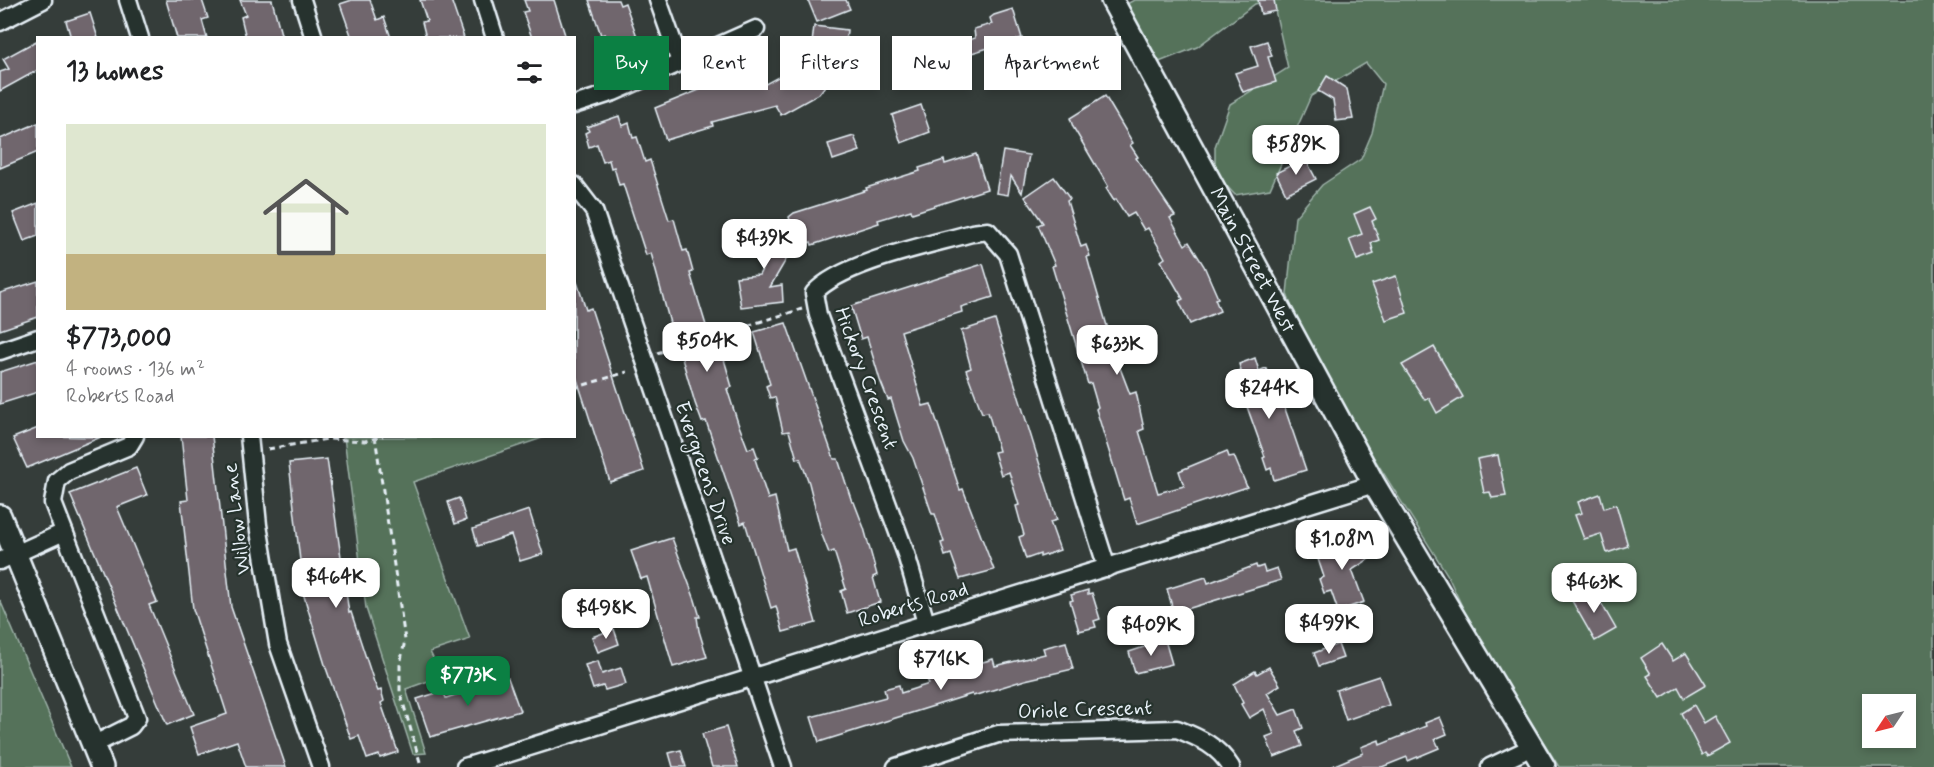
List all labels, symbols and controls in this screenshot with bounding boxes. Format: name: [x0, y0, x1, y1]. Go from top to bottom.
chip: Buy: [594, 36, 669, 90]
chip: Rent: [681, 36, 768, 90]
chip: Filters: [780, 36, 880, 90]
chip: New: [892, 36, 972, 90]
chip: Apartment: [984, 36, 1121, 90]
text: 13 homes: [66, 55, 164, 89]
icon: filters: [513, 56, 546, 89]
pin: $589K: [1254, 125, 1338, 176]
text: $589K: [1266, 131, 1326, 158]
icon: home: [252, 163, 360, 271]
street label: Main Street West: [1202, 183, 1303, 339]
pin: $439K: [722, 219, 806, 270]
text: $439K: [736, 225, 792, 252]
street label: Hickory Crescent: [827, 303, 905, 453]
text: $773,000: [66, 322, 171, 356]
pin: $504K: [665, 322, 749, 373]
pin: $633K: [1075, 325, 1159, 376]
text: $504K: [676, 328, 738, 355]
text: $633K: [1091, 331, 1143, 358]
text: 4 rooms · 136 m²: [66, 356, 205, 383]
pin: $244K: [1227, 369, 1311, 420]
text: $244K: [1239, 375, 1299, 402]
text: Roberts Road: [66, 383, 174, 410]
street label: Evergreens Drive: [666, 398, 743, 549]
street label: Willow Lane: [216, 462, 258, 576]
pin: $1.08M: [1293, 520, 1391, 571]
text: $1.08M: [1310, 526, 1374, 553]
pin: $464K: [294, 558, 378, 609]
pin: $463K: [1552, 563, 1636, 614]
text: $464K: [306, 564, 366, 591]
text: $463K: [1566, 569, 1622, 596]
street label: Roberts Road: [855, 575, 972, 635]
pin: $498K: [564, 589, 648, 640]
text: $498K: [576, 595, 636, 622]
pin: $499K: [1287, 604, 1371, 655]
pin: $409K: [1109, 606, 1193, 657]
text: $499K: [1299, 610, 1359, 637]
text: $409K: [1121, 612, 1181, 639]
pin: $716K: [899, 640, 983, 691]
text: $716K: [913, 646, 969, 673]
pin: $773K: [426, 656, 510, 707]
text: $773K: [440, 662, 496, 689]
street label: Oriole Crescent: [1017, 694, 1153, 726]
north arrow: [1862, 694, 1916, 748]
map controls: [1862, 694, 1916, 748]

